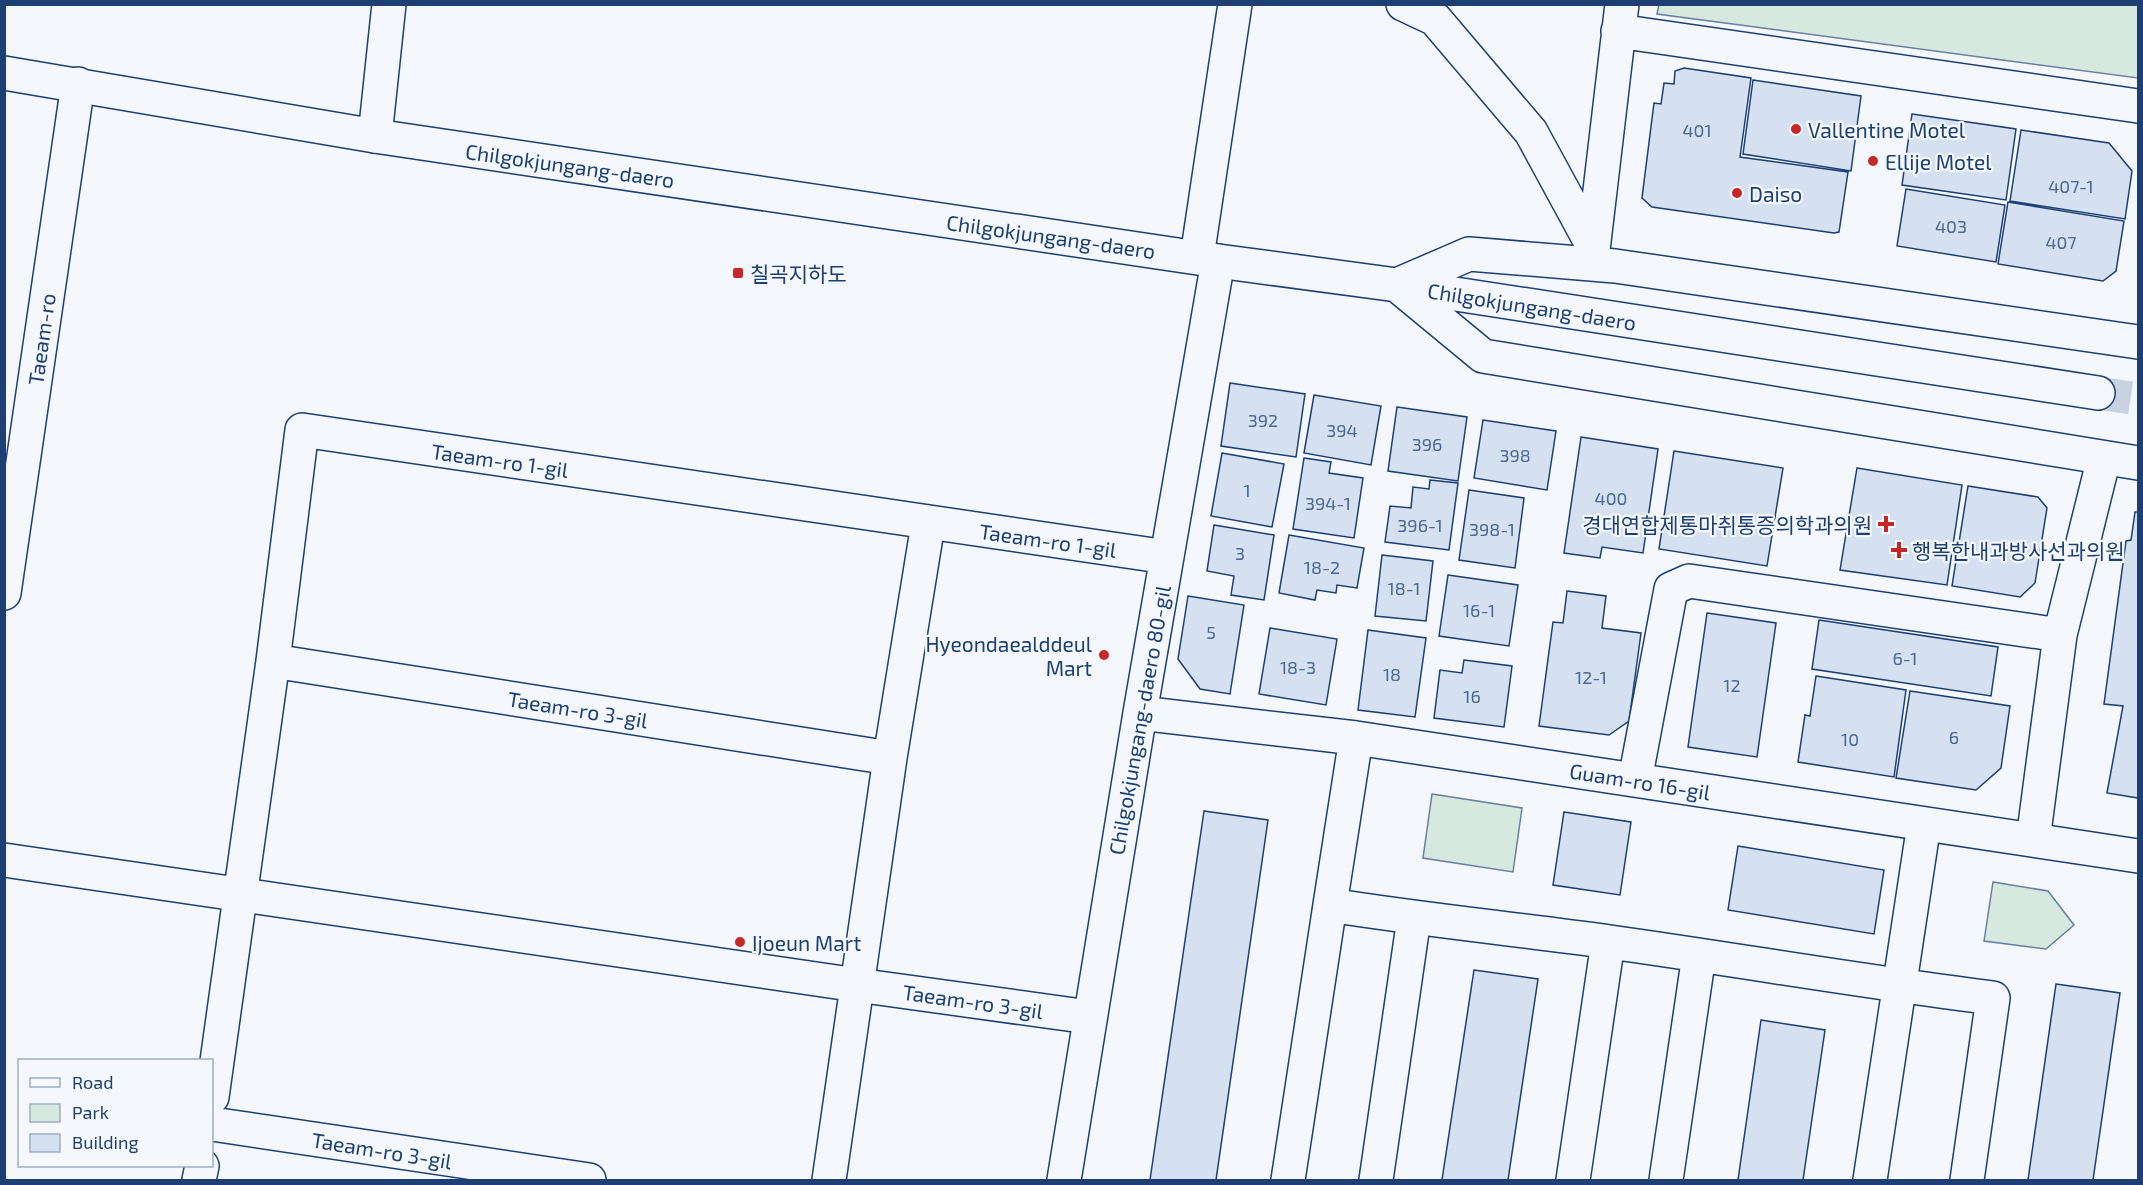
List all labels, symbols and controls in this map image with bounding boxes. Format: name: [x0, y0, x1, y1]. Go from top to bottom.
place label: Vallentine Motel: [1808, 117, 1966, 142]
house number: 401: [1682, 119, 1712, 141]
marker: Vallentine Motel: [1789, 122, 1803, 136]
street label: Chilgokjungang-daero: [464, 138, 676, 193]
place label: Ellije Motel: [1885, 149, 1992, 175]
marker: Ellije Motel: [1866, 154, 1880, 168]
house number: 407-1: [2048, 175, 2094, 197]
place label: Daiso: [1749, 181, 1802, 206]
marker: Daiso: [1730, 186, 1744, 200]
street label: Chilgokjungang-daero: [945, 209, 1157, 264]
house number: 403: [1935, 215, 1967, 237]
house number: 407: [2045, 231, 2077, 253]
place label: 칠곡지하도: [750, 261, 847, 286]
marker: 칠곡지하도: [731, 266, 745, 280]
street label: Chilgokjungang-daero: [1426, 277, 1638, 336]
street label: Taeam-ro: [22, 291, 60, 387]
house number: 392: [1248, 409, 1278, 431]
house number: 394: [1326, 419, 1358, 441]
house number: 396: [1412, 433, 1442, 455]
street label: Taeam-ro 1-gil: [430, 438, 571, 482]
house number: 398: [1499, 444, 1531, 466]
house number: 1: [1243, 479, 1251, 501]
house number: 400: [1595, 487, 1627, 509]
house number: 394-1: [1305, 492, 1351, 514]
place label: 경대연합제통마취통증의학과의원: [1582, 512, 1872, 537]
house number: 396-1: [1397, 514, 1443, 536]
marker: 경대연합제통마취통증의학과의원: [1877, 515, 1895, 533]
street label: Taeam-ro 1-gil: [978, 518, 1119, 562]
house number: 398-1: [1469, 518, 1515, 540]
place label: 행복한내과방사선과의원: [1912, 538, 2125, 563]
marker: 행복한내과방사선과의원: [1890, 541, 1908, 559]
house number: 3: [1235, 542, 1245, 564]
house number: 18-2: [1304, 556, 1340, 578]
house number: 18-1: [1388, 577, 1420, 599]
street label: Chilgokjungang-daero 80-gil: [1103, 582, 1176, 857]
house number: 16-1: [1463, 599, 1495, 621]
house number: 5: [1206, 621, 1216, 643]
place label: Hyeondaealddeul Mart: [925, 631, 1093, 680]
house number: 6-1: [1893, 647, 1917, 669]
marker: Hyeondaealddeul Mart: [1097, 648, 1111, 662]
house number: 18-3: [1280, 656, 1316, 678]
house number: 18: [1383, 663, 1401, 685]
house number: 12-1: [1575, 666, 1607, 688]
house number: 12: [1723, 674, 1741, 696]
house number: 16: [1463, 685, 1481, 707]
street label: Taeam-ro 3-gil: [506, 686, 651, 733]
house number: 6: [1949, 726, 1959, 748]
house number: 10: [1841, 728, 1859, 750]
street label: Guam-ro 16-gil: [1568, 758, 1713, 805]
place label: Ijoeun Mart: [752, 930, 861, 956]
marker: Ijoeun Mart: [733, 935, 747, 949]
street label: Taeam-ro 3-gil: [901, 979, 1046, 1023]
legend: [18, 1059, 213, 1167]
text: Road: [72, 1071, 113, 1093]
text: Park: [72, 1101, 109, 1123]
street label: Taeam-ro 3-gil: [310, 1127, 455, 1174]
text: Building: [72, 1131, 139, 1153]

